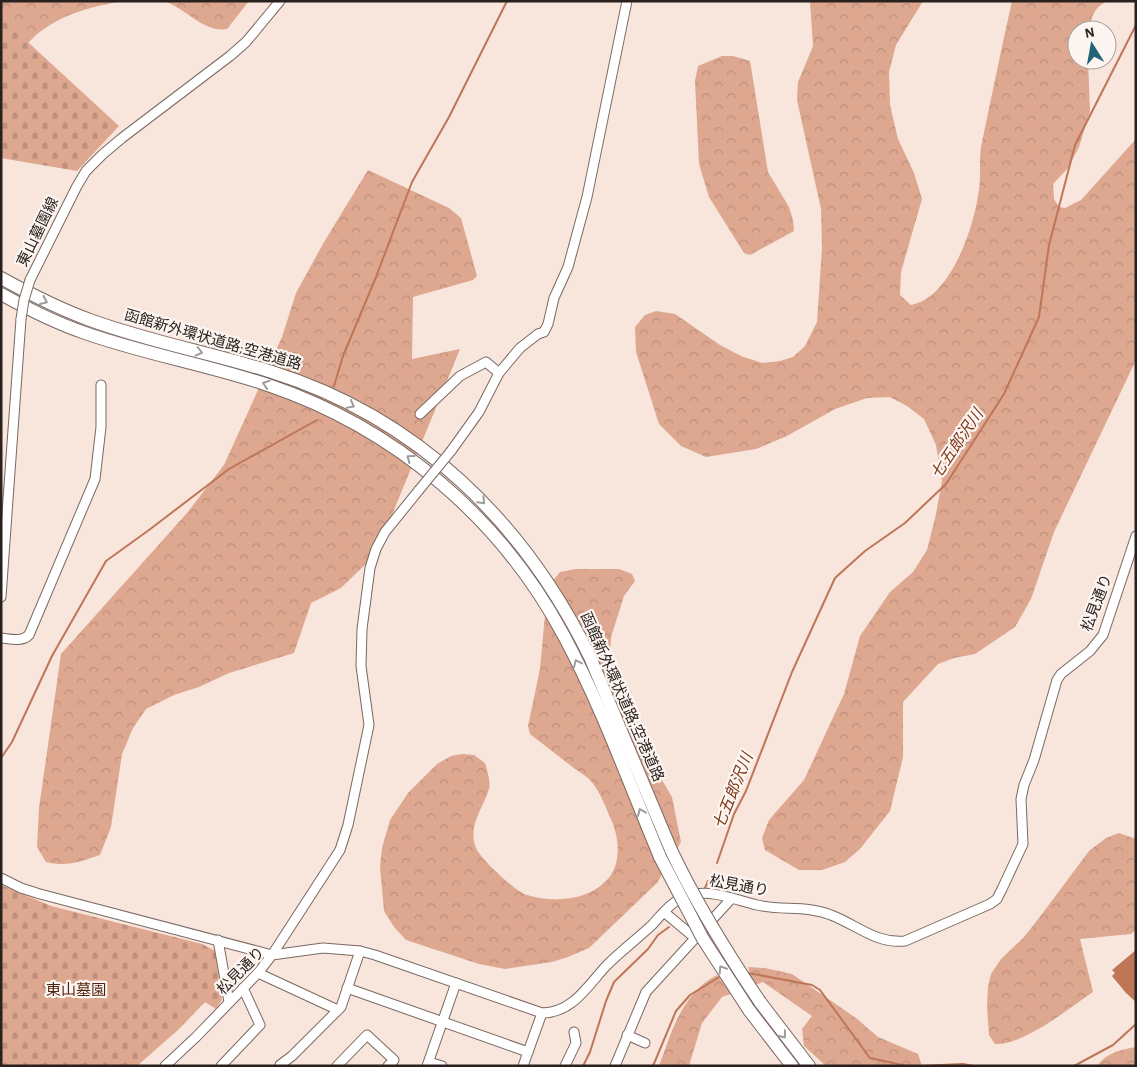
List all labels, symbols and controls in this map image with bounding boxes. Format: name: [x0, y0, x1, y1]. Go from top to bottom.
north arrow: [1067, 20, 1117, 70]
text: N: [1084, 25, 1096, 41]
street label: 東山墓園線: [14, 195, 61, 269]
one-way arrow: [39, 294, 48, 305]
street label: 函館新外環状道路;空港道路: [123, 306, 304, 372]
one-way arrow: [194, 346, 202, 356]
one-way arrow: [262, 380, 270, 390]
one-way arrow: [346, 399, 355, 409]
water label: 七五郎沢川: [927, 404, 987, 482]
one-way arrow: [407, 455, 416, 463]
one-way arrow: [476, 495, 485, 504]
street label: 松見通り: [1078, 572, 1115, 634]
street label: 函館新外環状道路;空港道路: [578, 609, 668, 784]
one-way arrow: [574, 659, 584, 668]
water label: 七五郎沢川: [710, 749, 756, 831]
one-way arrow: [637, 808, 647, 817]
street label: 松見通り: [708, 872, 770, 899]
street label: 松見通り: [214, 944, 268, 998]
one-way arrow: [719, 966, 728, 975]
park label: 東山墓園: [46, 982, 106, 998]
one-way arrow: [778, 1029, 787, 1038]

